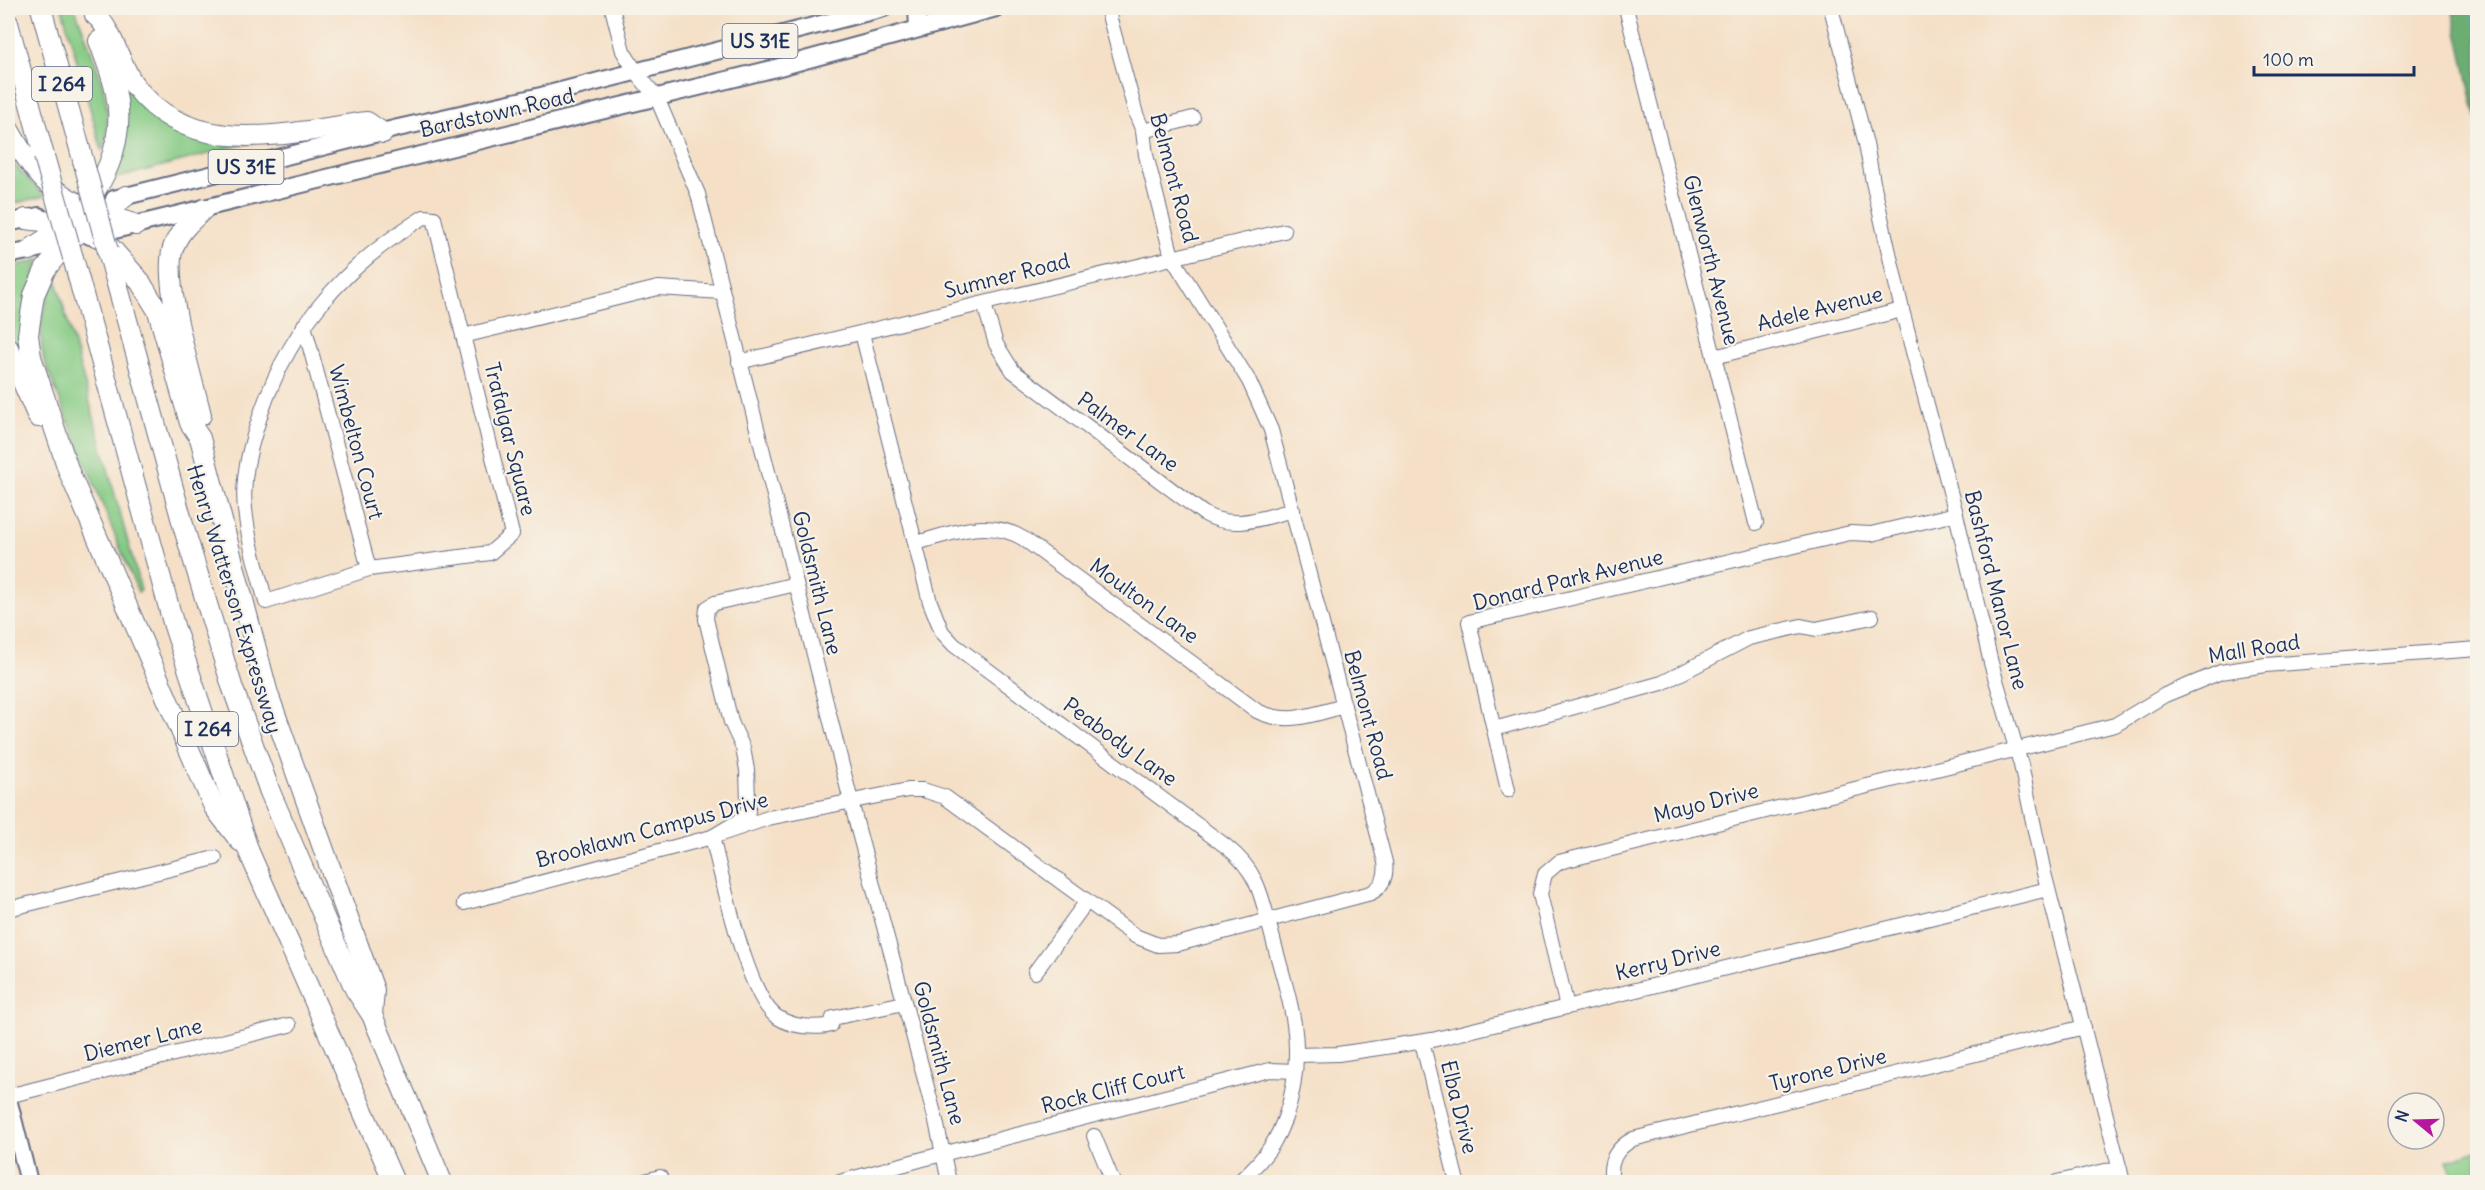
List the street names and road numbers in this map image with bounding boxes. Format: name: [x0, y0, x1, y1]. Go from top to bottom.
road number: US 31E: [722, 24, 798, 58]
road number: I 264: [32, 67, 92, 101]
street label: Bardstown Road: [417, 82, 577, 143]
street label: Belmont Road: [1144, 110, 1205, 246]
road number: US 31E: [208, 150, 284, 184]
street label: Glenworth Avenue: [1677, 172, 1746, 348]
street label: Sumner Road: [941, 247, 1073, 304]
street label: Adele Avenue: [1754, 280, 1885, 337]
street label: Trafalgar Square: [478, 359, 543, 518]
street label: Wimbelton Court: [323, 361, 390, 522]
street label: Palmer Lane: [1072, 386, 1184, 477]
street label: Henry Watterson Expressway: [181, 461, 288, 737]
street label: Bashford Manor Lane: [1959, 487, 2034, 692]
street label: Goldsmith Lane: [787, 508, 848, 658]
street label: Donard Park Avenue: [1470, 543, 1666, 616]
street label: Moulton Lane: [1084, 552, 1204, 649]
street label: Mall Road: [2206, 628, 2302, 669]
street label: Belmont Road: [1338, 647, 1399, 783]
street label: Peabody Lane: [1058, 691, 1183, 792]
road number: I 264: [178, 712, 238, 746]
street label: Mayo Drive: [1651, 776, 1761, 829]
street label: Brooklawn Campus Drive: [533, 786, 771, 874]
street label: Kerry Drive: [1612, 934, 1723, 987]
street label: Goldsmith Lane: [907, 978, 972, 1128]
street label: Diemer Lane: [81, 1012, 205, 1067]
street label: Tyrone Drive: [1767, 1042, 1889, 1097]
street label: Elba Drive: [1435, 1057, 1484, 1156]
street label: Rock Cliff Court: [1038, 1058, 1187, 1119]

